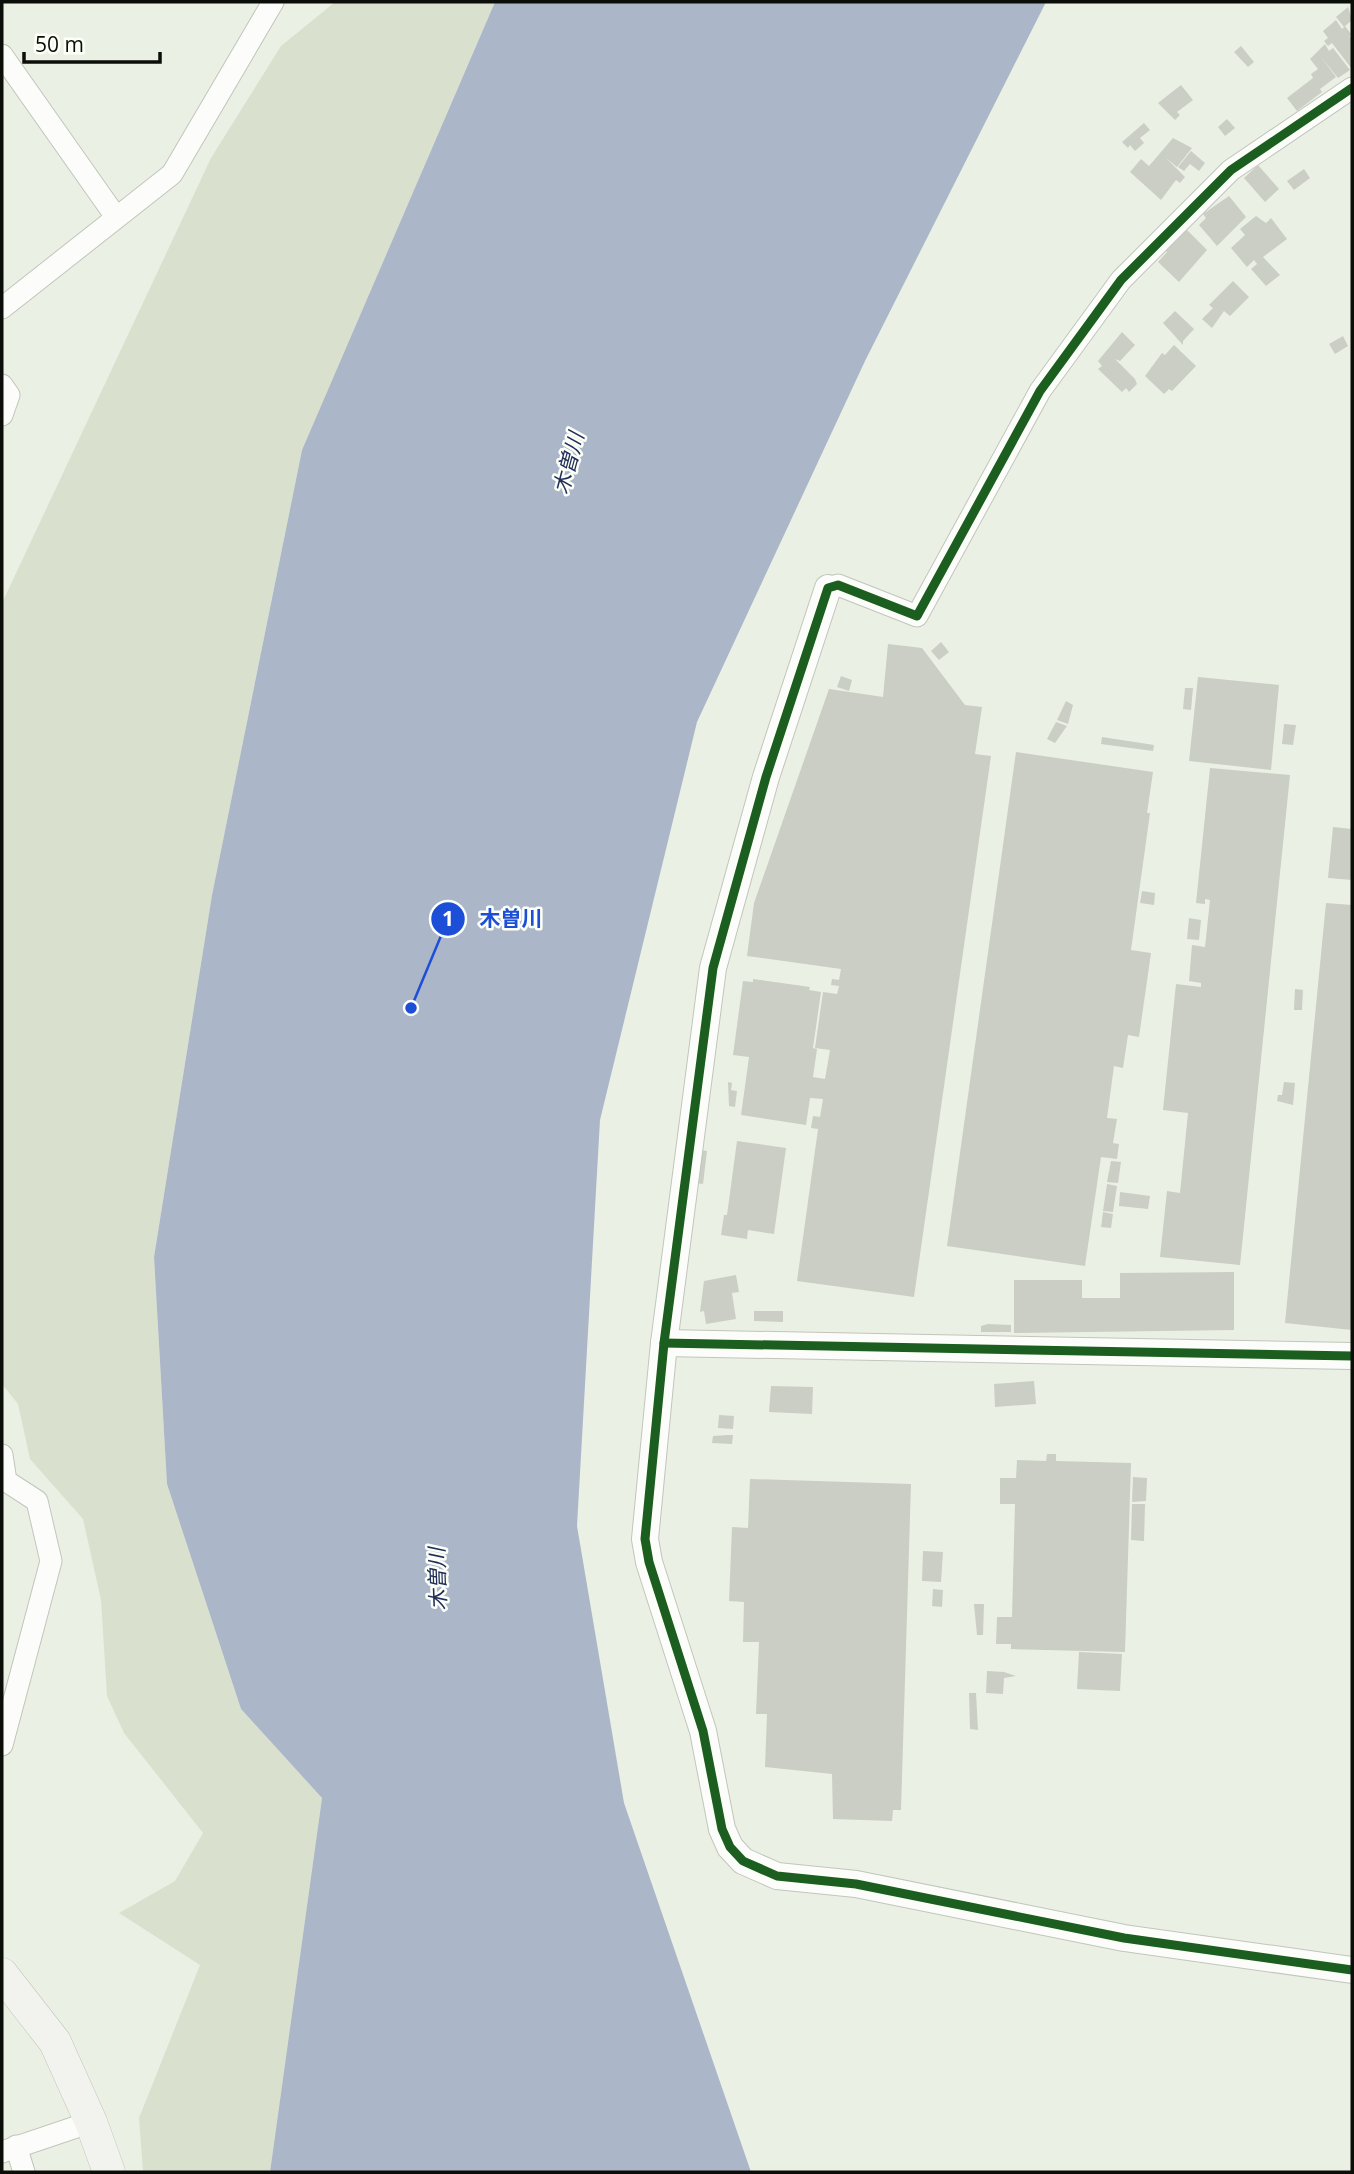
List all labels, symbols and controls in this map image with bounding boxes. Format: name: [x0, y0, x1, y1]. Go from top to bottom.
scale bar: [24, 21, 161, 65]
text: 50 m: [35, 30, 84, 58]
water label: 木曽川: [546, 427, 590, 497]
callout: 木曽川: [431, 898, 557, 940]
text: 1: [442, 904, 454, 932]
text: 木曽川: [480, 904, 543, 932]
water label: 木曽川: [422, 1545, 452, 1611]

